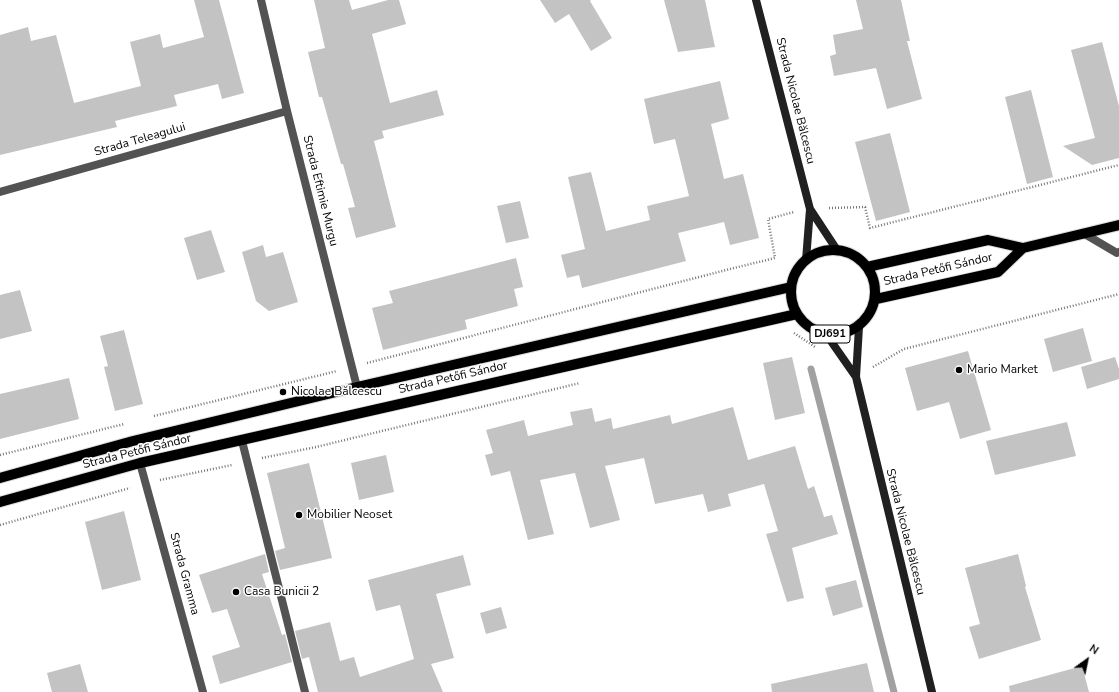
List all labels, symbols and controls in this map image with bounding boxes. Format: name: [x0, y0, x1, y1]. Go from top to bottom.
street label: Strada Nicolae Bălcescu: [772, 36, 818, 166]
street label: Strada Teleagului: [93, 120, 187, 160]
street label: Strada Eftimie Murgu: [299, 134, 341, 248]
street label: Strada Petőfi Sándor: [882, 250, 994, 290]
road number: DJ691: [810, 325, 850, 343]
street label: Strada Petőfi Sándor: [397, 358, 509, 398]
place label: Mario Market: [967, 363, 1038, 377]
marker: Mario Market: [954, 365, 964, 375]
place label: Nicolae Bălcescu: [291, 385, 382, 399]
marker: Nicolae Bălcescu: [278, 387, 288, 397]
street label: Strada Petőfi Sándor: [81, 432, 193, 472]
street label: Strada Nicolae Bălcescu: [882, 467, 928, 597]
place label: Mobilier Neoset: [307, 508, 392, 522]
marker: Mobilier Neoset: [294, 510, 304, 520]
street label: Strada Gramma: [166, 531, 202, 617]
place label: Casa Bunicii 2: [244, 585, 319, 599]
marker: Casa Bunicii 2: [231, 587, 241, 597]
north arrow: [1067, 640, 1107, 680]
text: N: [1086, 641, 1101, 658]

